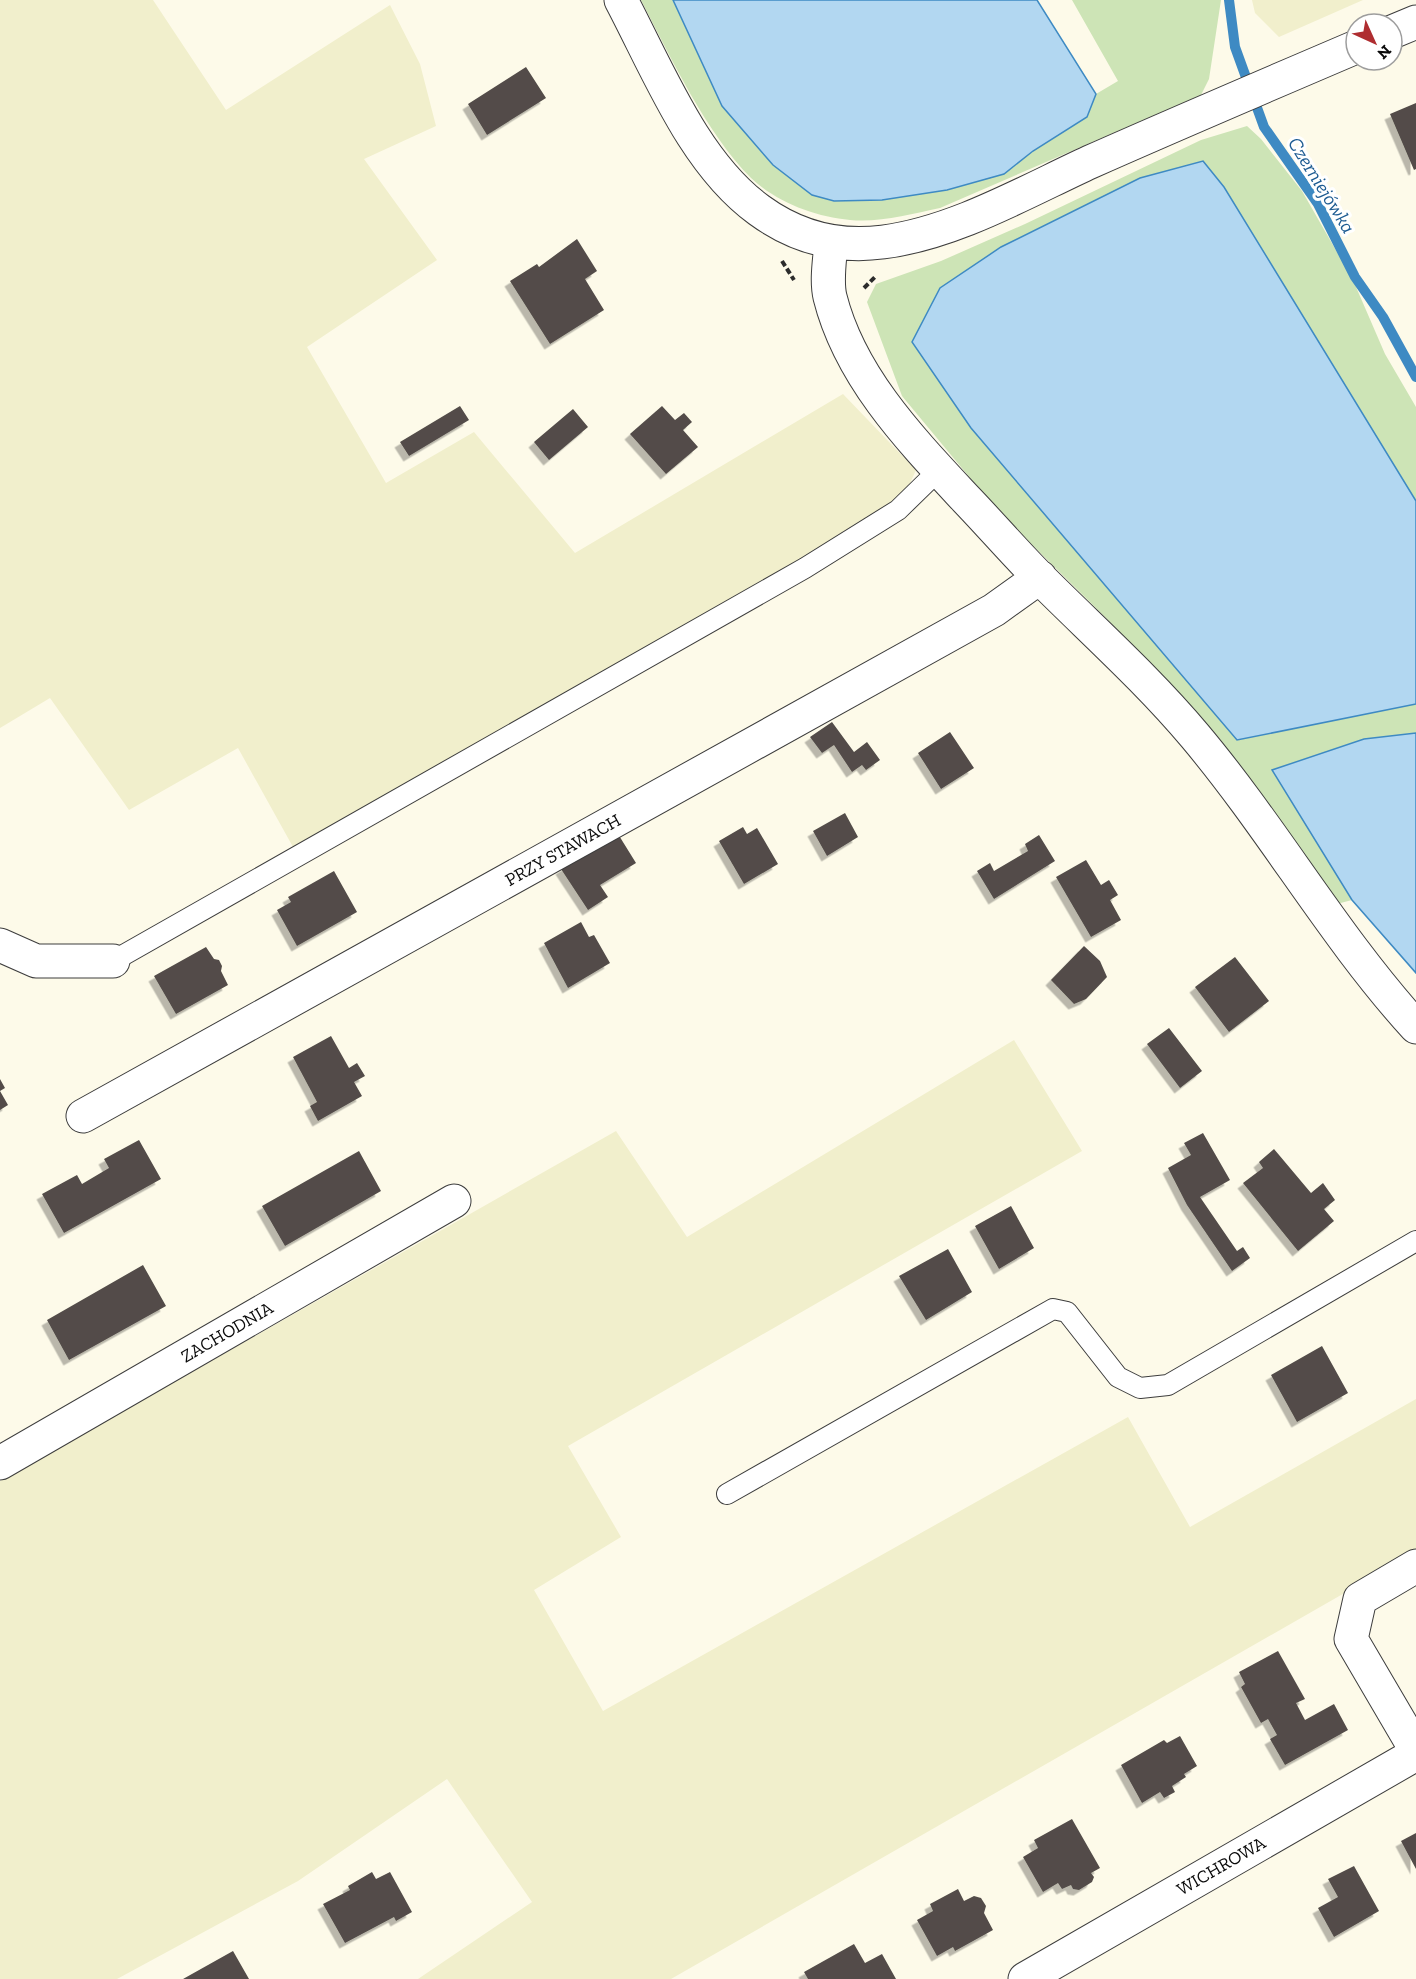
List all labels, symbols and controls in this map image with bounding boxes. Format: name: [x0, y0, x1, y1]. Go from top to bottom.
north arrow: [1344, 12, 1404, 72]
text: N: [1373, 41, 1395, 63]
water label: Czerniejówka: [1283, 132, 1361, 238]
street label: PRZY STAWACH: [501, 809, 625, 891]
street label: ZACHODNIA: [177, 1297, 277, 1367]
street label: WICHROWA: [1173, 1832, 1270, 1900]

